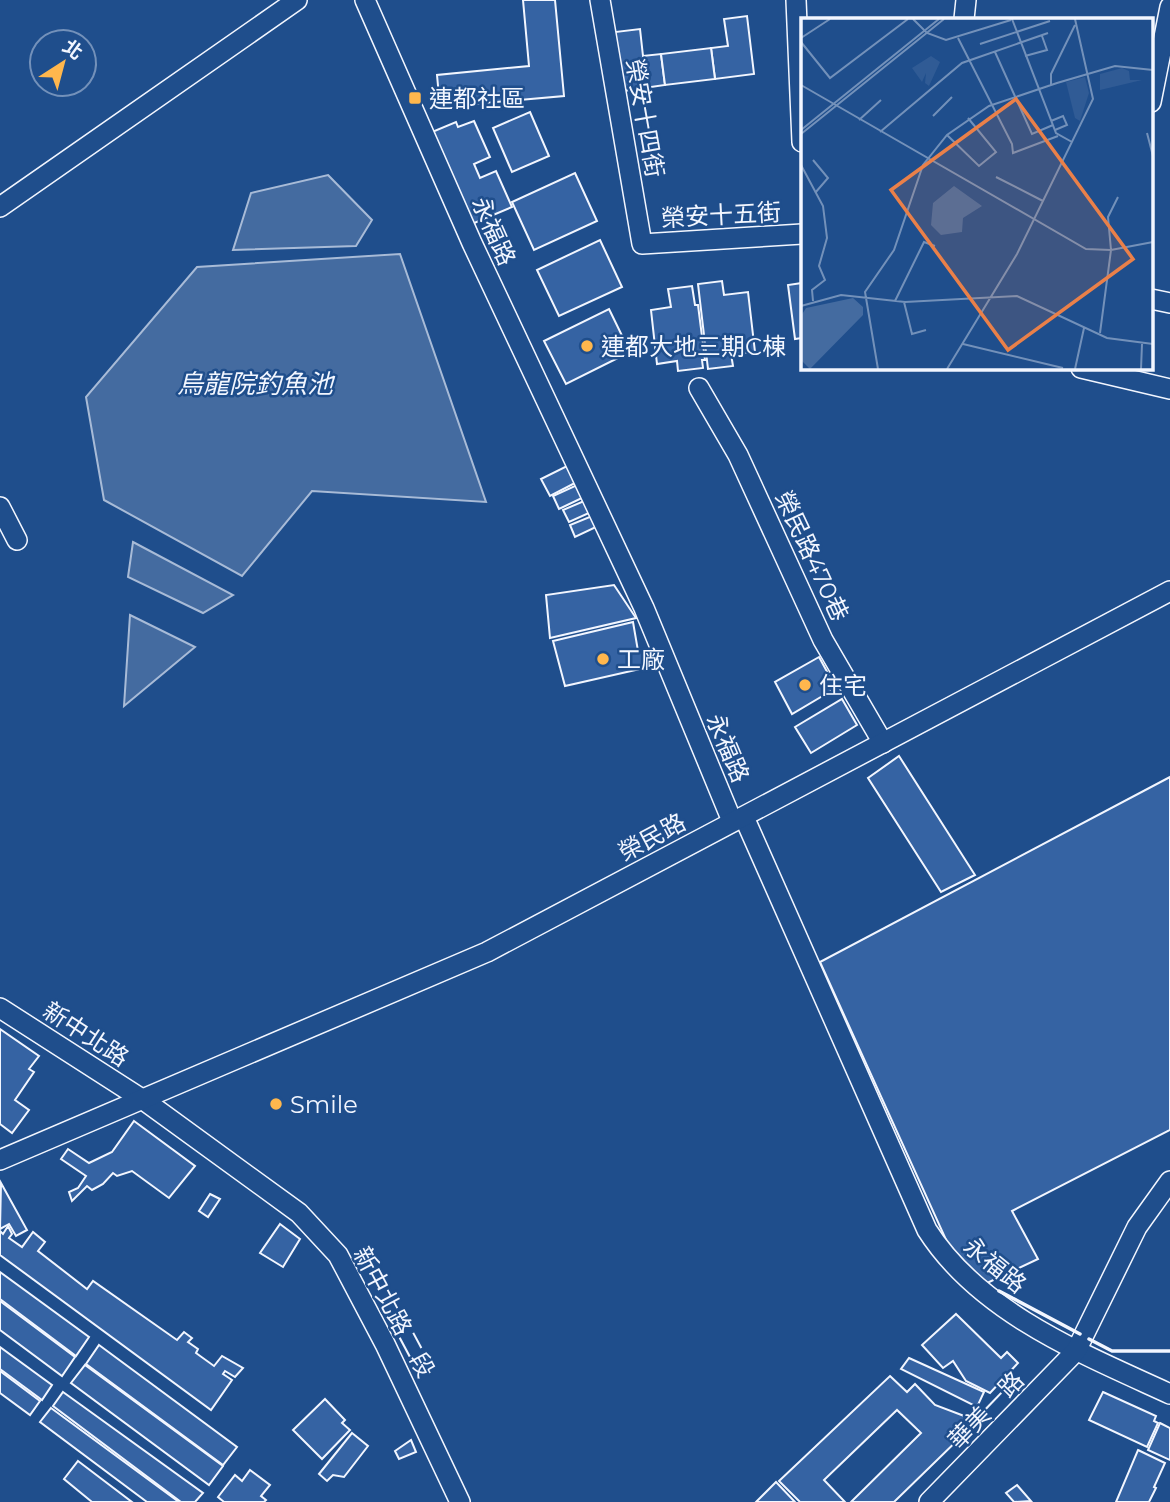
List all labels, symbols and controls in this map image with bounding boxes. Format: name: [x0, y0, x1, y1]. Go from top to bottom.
inset map: [801, 18, 1152, 369]
north arrow: [28, 28, 98, 98]
text: 北: [58, 35, 87, 65]
street label: 榮安十四街: [620, 56, 670, 180]
place label: 連都社區: [429, 84, 525, 113]
marker: 連都社區: [407, 90, 423, 106]
street label: 永福路: [466, 192, 522, 270]
street label: 榮安十五街: [660, 197, 782, 233]
place label: 連都大地三期C棟: [601, 332, 786, 361]
marker: 連都大地三期C棟: [579, 338, 595, 354]
water label: 烏龍院釣魚池: [177, 368, 336, 400]
street label: 榮民路470巷: [769, 486, 855, 626]
place label: 工廠: [617, 645, 665, 674]
marker: 工廠: [595, 651, 611, 667]
place label: 住宅: [819, 671, 867, 700]
marker: 住宅: [797, 677, 813, 693]
street label: 永福路: [701, 709, 755, 787]
street label: 榮民路: [613, 807, 691, 867]
street label: 新中北路: [38, 996, 134, 1072]
place label: Smile: [290, 1090, 358, 1119]
marker: Smile: [268, 1096, 284, 1112]
street label: 永福路: [958, 1231, 1032, 1299]
street label: 新中北路二段: [347, 1242, 441, 1382]
street label: 華美一路: [942, 1365, 1030, 1455]

